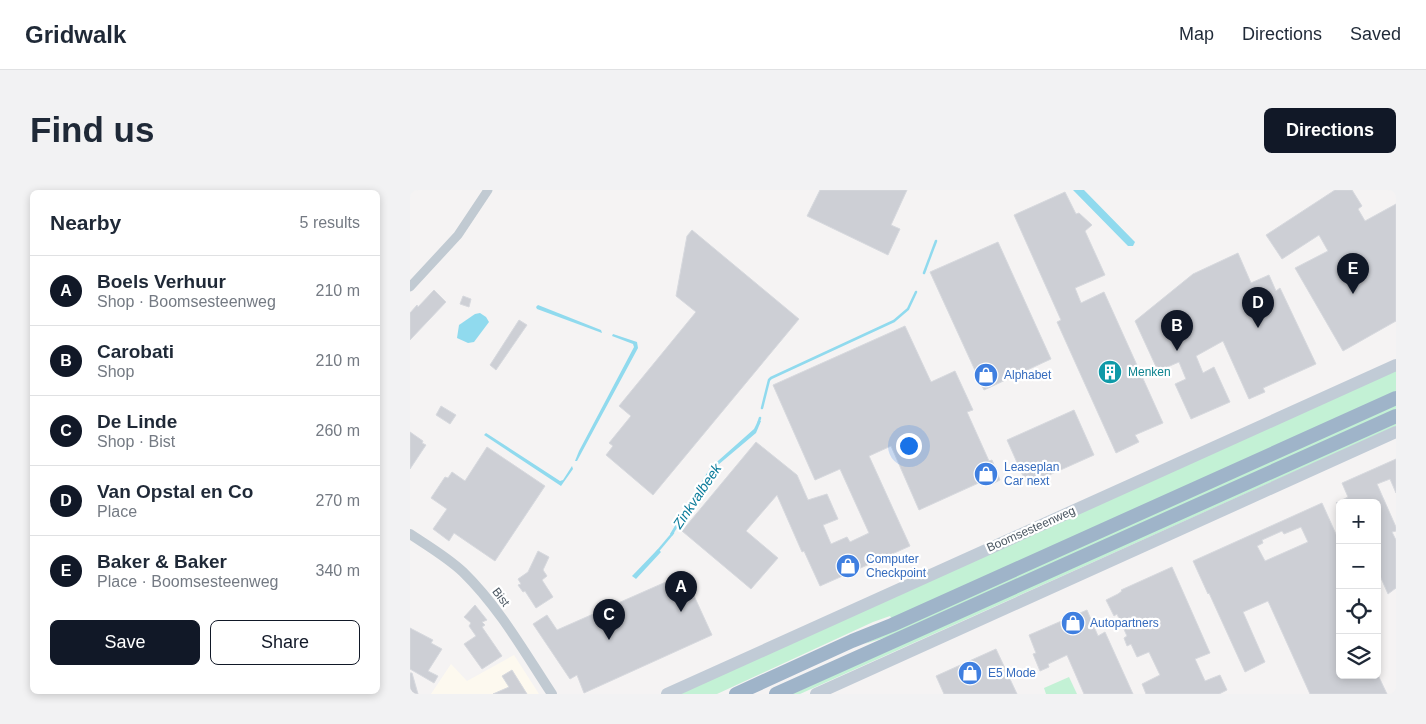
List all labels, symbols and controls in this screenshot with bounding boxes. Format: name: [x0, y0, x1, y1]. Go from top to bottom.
text: Gridwalk: [25, 21, 126, 48]
text: Map: [1179, 24, 1214, 44]
text: Directions: [1242, 24, 1322, 44]
text: Saved: [1350, 24, 1401, 44]
button: Directions: [1264, 108, 1396, 153]
text: Find us: [30, 110, 154, 149]
text: Nearby: [50, 211, 121, 234]
text: 5 results: [300, 214, 360, 231]
pin: E: [1337, 253, 1369, 294]
text: Boels Verhuur: [97, 271, 226, 292]
text: A: [60, 282, 72, 299]
text: 210 m: [316, 282, 360, 299]
pin: D: [1242, 287, 1274, 328]
text: Shop · Boomsesteenweg: [97, 293, 276, 310]
pin: B: [1161, 310, 1193, 351]
text: Carobati: [97, 341, 174, 362]
text: B: [60, 352, 72, 369]
text: 210 m: [316, 352, 360, 369]
building icon: Menken: [1097, 359, 1123, 385]
shop icon: Alphabet: [973, 362, 999, 388]
text: Shop: [97, 363, 134, 380]
place label: Menken: [1128, 365, 1171, 379]
place label: Alphabet: [1004, 368, 1052, 382]
text: De Linde: [97, 411, 177, 432]
text: C: [60, 422, 72, 439]
text: 260 m: [316, 422, 360, 439]
text: Shop · Bist: [97, 433, 175, 450]
your location: [896, 433, 922, 459]
water label: Zinkvalbeek: [669, 460, 725, 532]
place label: Leaseplan Car next: [1004, 460, 1059, 488]
shop icon: Leaseplan Car next: [973, 461, 999, 487]
text: Van Opstal en Co: [97, 481, 253, 502]
text: D: [60, 492, 72, 509]
text: 270 m: [316, 492, 360, 509]
map controls: [1336, 499, 1381, 679]
button: +: [1336, 499, 1381, 544]
text: Place: [97, 503, 137, 520]
street label: Boomsesteenweg: [985, 503, 1077, 555]
button: −: [1336, 544, 1381, 589]
text: Baker & Baker: [97, 551, 227, 572]
place label: Computer Checkpoint: [866, 552, 927, 580]
shop icon: Computer Checkpoint: [835, 553, 861, 579]
text: E: [61, 562, 71, 579]
text: 340 m: [316, 562, 360, 579]
pin: A: [665, 571, 697, 612]
text: Place · Boomsesteenweg: [97, 573, 278, 590]
street label: Bist: [489, 585, 513, 610]
button: locate: [1336, 589, 1381, 634]
pin: C: [593, 599, 625, 640]
shop icon: Autopartners: [1060, 610, 1086, 636]
place label: Autopartners: [1090, 616, 1159, 630]
button: Save: [50, 620, 200, 665]
button: Share: [210, 620, 360, 665]
button: layers: [1336, 634, 1381, 679]
shop icon: E5 Mode: [957, 660, 983, 686]
place label: E5 Mode: [988, 666, 1036, 680]

